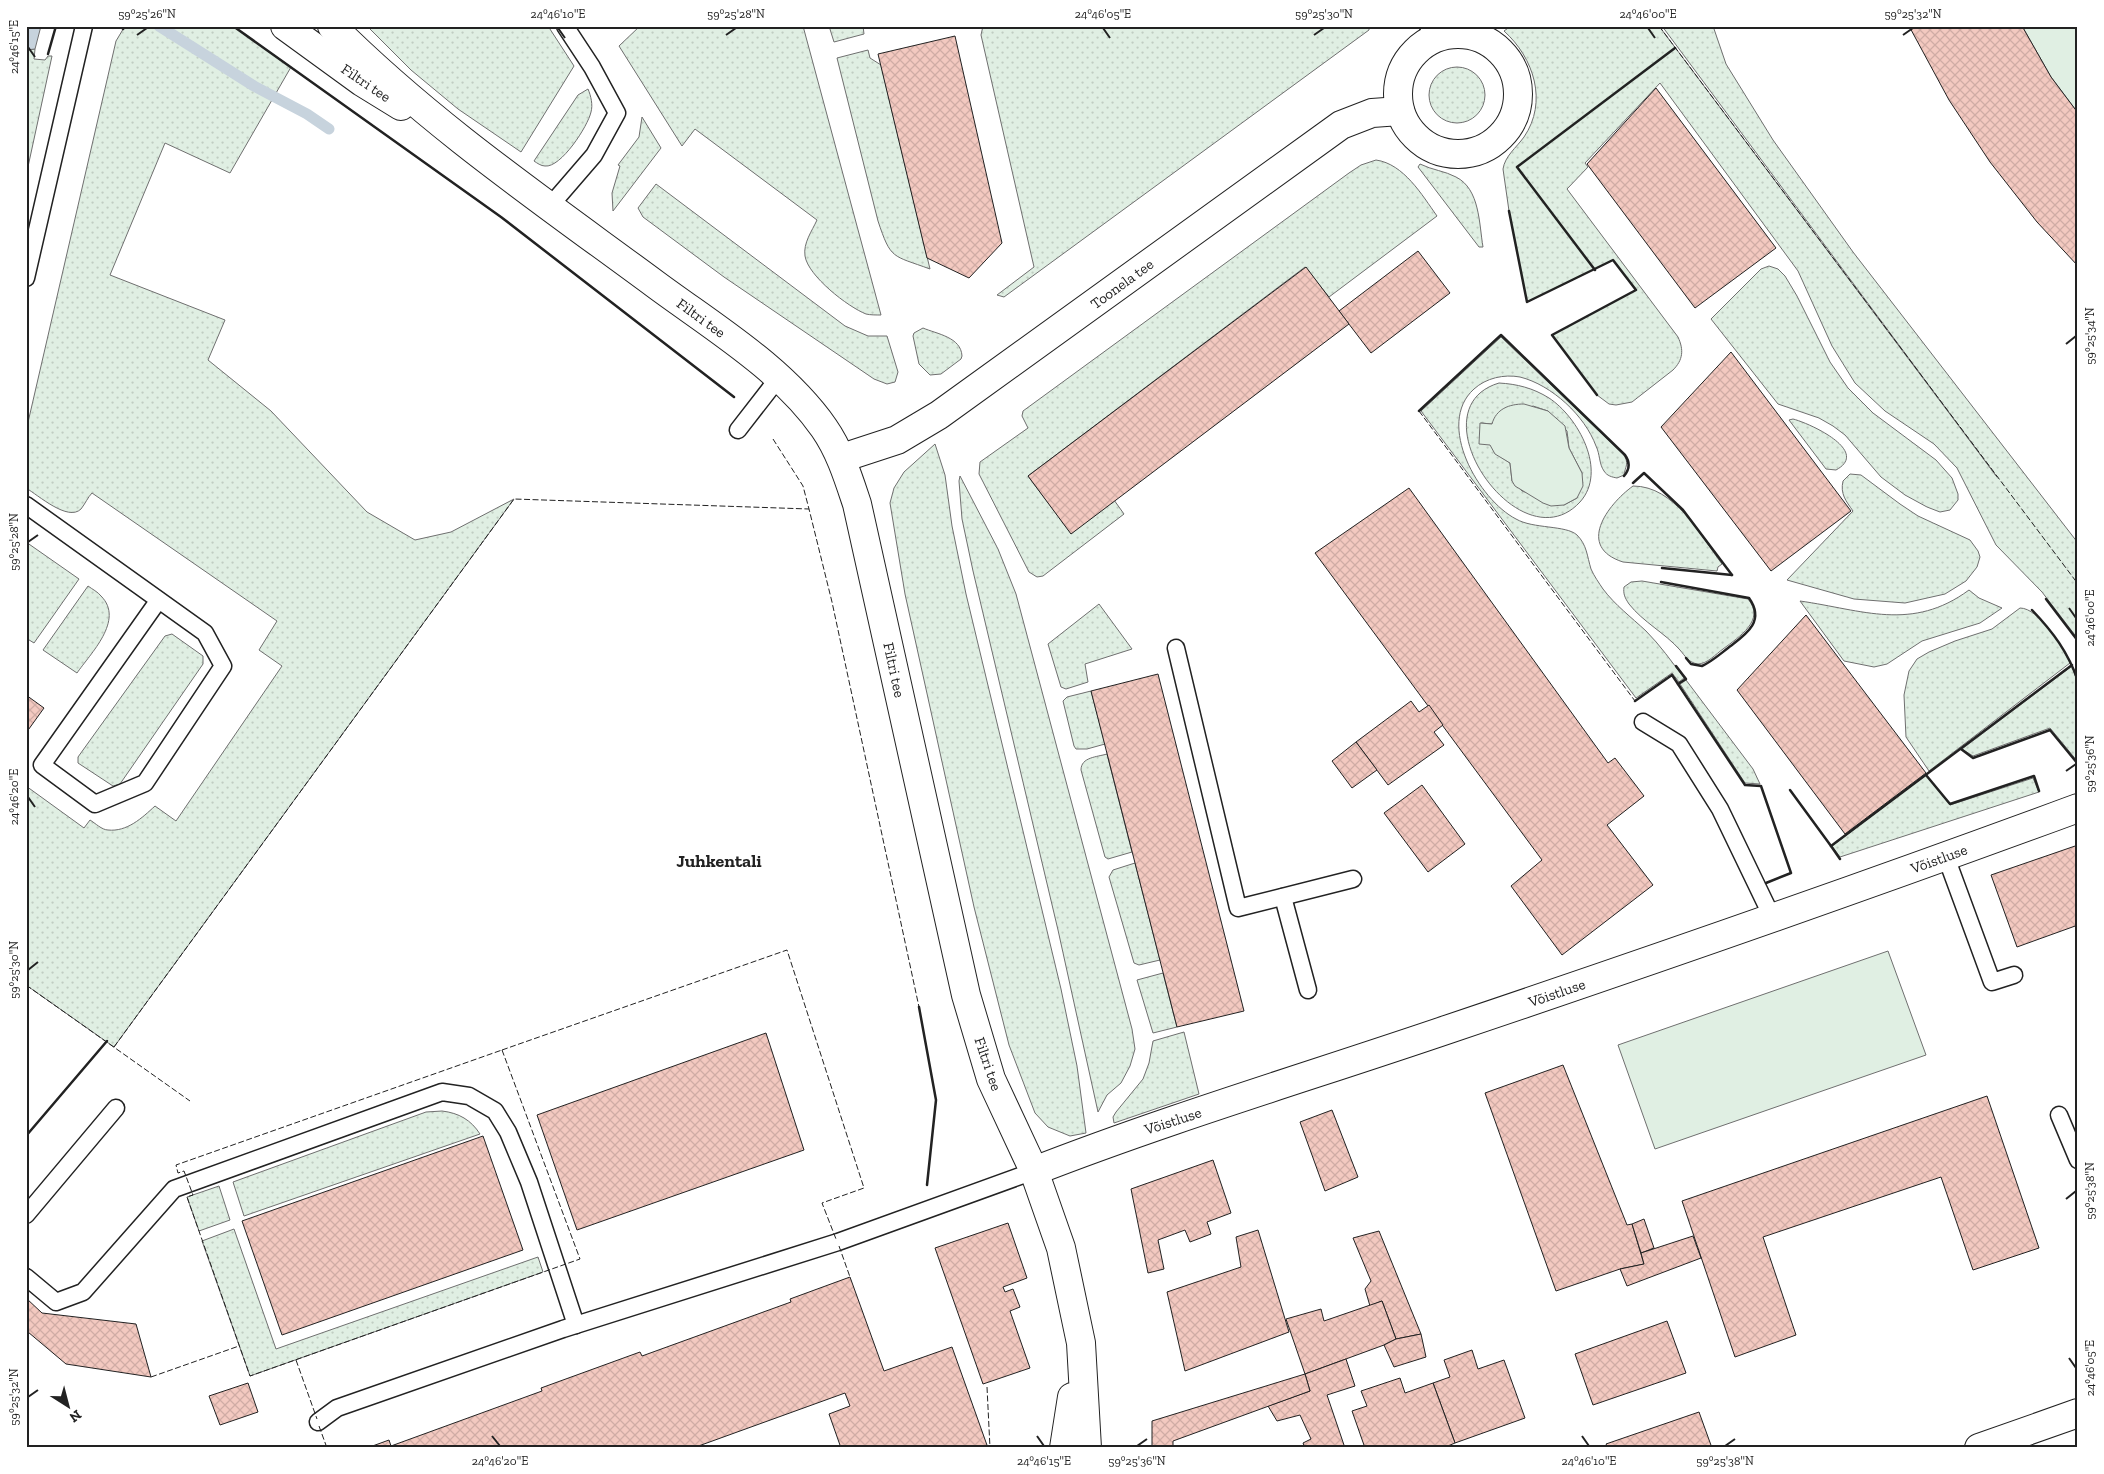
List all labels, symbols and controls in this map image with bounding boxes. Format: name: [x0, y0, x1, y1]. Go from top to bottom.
text: 59°25'26"N: [118, 7, 176, 21]
text: 24°46'10"E: [531, 7, 585, 21]
text: 59°25'28"N: [707, 7, 765, 21]
text: 24°46'05"E: [1075, 7, 1131, 21]
text: 59°25'30"N: [1295, 7, 1353, 21]
text: 24°46'00"E: [1619, 7, 1677, 21]
text: 59°25'32"N: [1884, 7, 1942, 21]
text: 24°46'15"E: [7, 20, 21, 74]
street label: Filtri tee: [338, 60, 394, 106]
street label: Toonela tee: [1087, 255, 1157, 313]
street label: Filtri tee: [673, 294, 729, 342]
text: 59°25'34"N: [2083, 307, 2097, 365]
text: 59°25'28"N: [7, 513, 21, 571]
text: 24°46'00"E: [2083, 589, 2097, 647]
street label: Filtri tee: [879, 641, 909, 699]
text: 59°25'36"N: [2083, 735, 2097, 793]
text: 24°46'20"E: [7, 769, 21, 825]
street label: Võistluse: [1907, 840, 1970, 878]
district label: Juhkentali: [676, 850, 762, 872]
text: 59°25'30"N: [7, 941, 21, 999]
street label: Võistluse: [1525, 975, 1588, 1011]
street label: Filtri tee: [970, 1035, 1006, 1093]
street label: Võistluse: [1141, 1103, 1204, 1139]
text: 59°25'38"N: [2083, 1162, 2097, 1220]
text: 24°46'05"E: [2083, 1340, 2097, 1396]
text: 59°25'32"N: [7, 1368, 21, 1426]
north arrow: [42, 1382, 92, 1432]
text: N: [66, 1406, 85, 1426]
text: 24°46'20"E: [472, 1454, 528, 1468]
text: 24°46'15"E: [1017, 1454, 1071, 1468]
text: 59°25'36"N: [1108, 1454, 1166, 1468]
text: 24°46'10"E: [1562, 1454, 1616, 1468]
text: 59°25'38"N: [1696, 1454, 1754, 1468]

